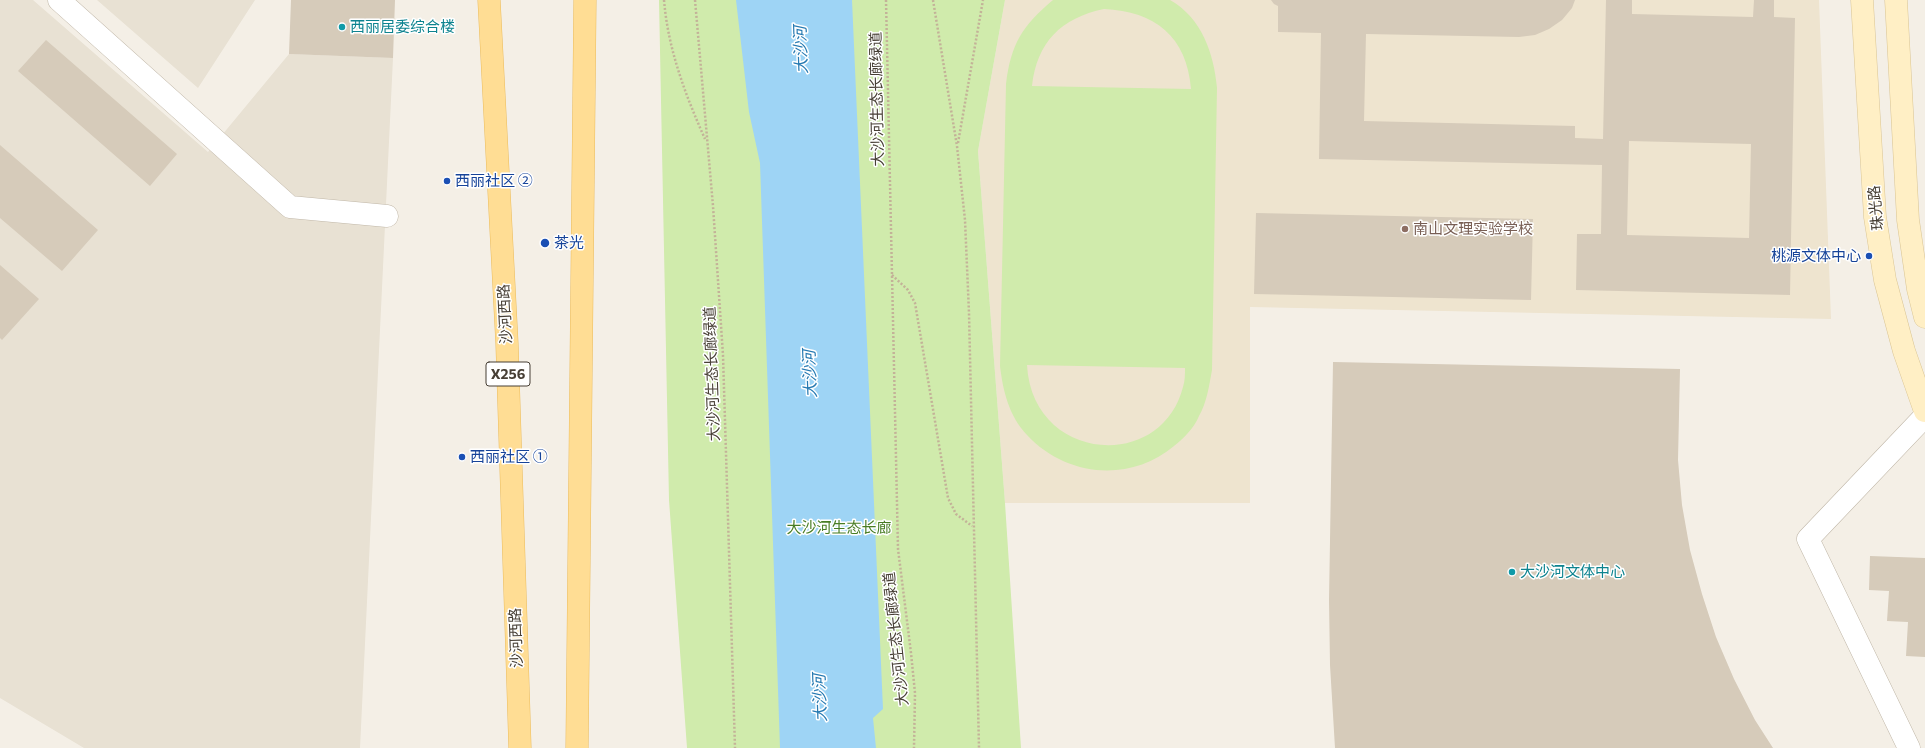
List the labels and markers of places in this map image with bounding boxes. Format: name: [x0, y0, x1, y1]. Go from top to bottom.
place label: 西丽居委综合楼: [350, 18, 455, 36]
marker: 西丽居委综合楼: [337, 22, 347, 32]
place label: 西丽社区 ②: [455, 172, 533, 190]
marker: 西丽社区 ②: [442, 176, 452, 186]
place label: 南山文理实验学校: [1413, 220, 1533, 238]
marker: 南山文理实验学校: [1400, 224, 1410, 234]
place label: 茶光: [554, 234, 584, 252]
marker: 茶光: [539, 237, 551, 249]
place label: 桃源文体中心: [1771, 247, 1861, 265]
marker: 桃源文体中心: [1864, 251, 1874, 261]
place label: 西丽社区 ①: [470, 448, 548, 466]
marker: 西丽社区 ①: [457, 452, 467, 462]
place label: 大沙河文体中心: [1520, 563, 1625, 581]
marker: 大沙河文体中心: [1507, 567, 1517, 577]

